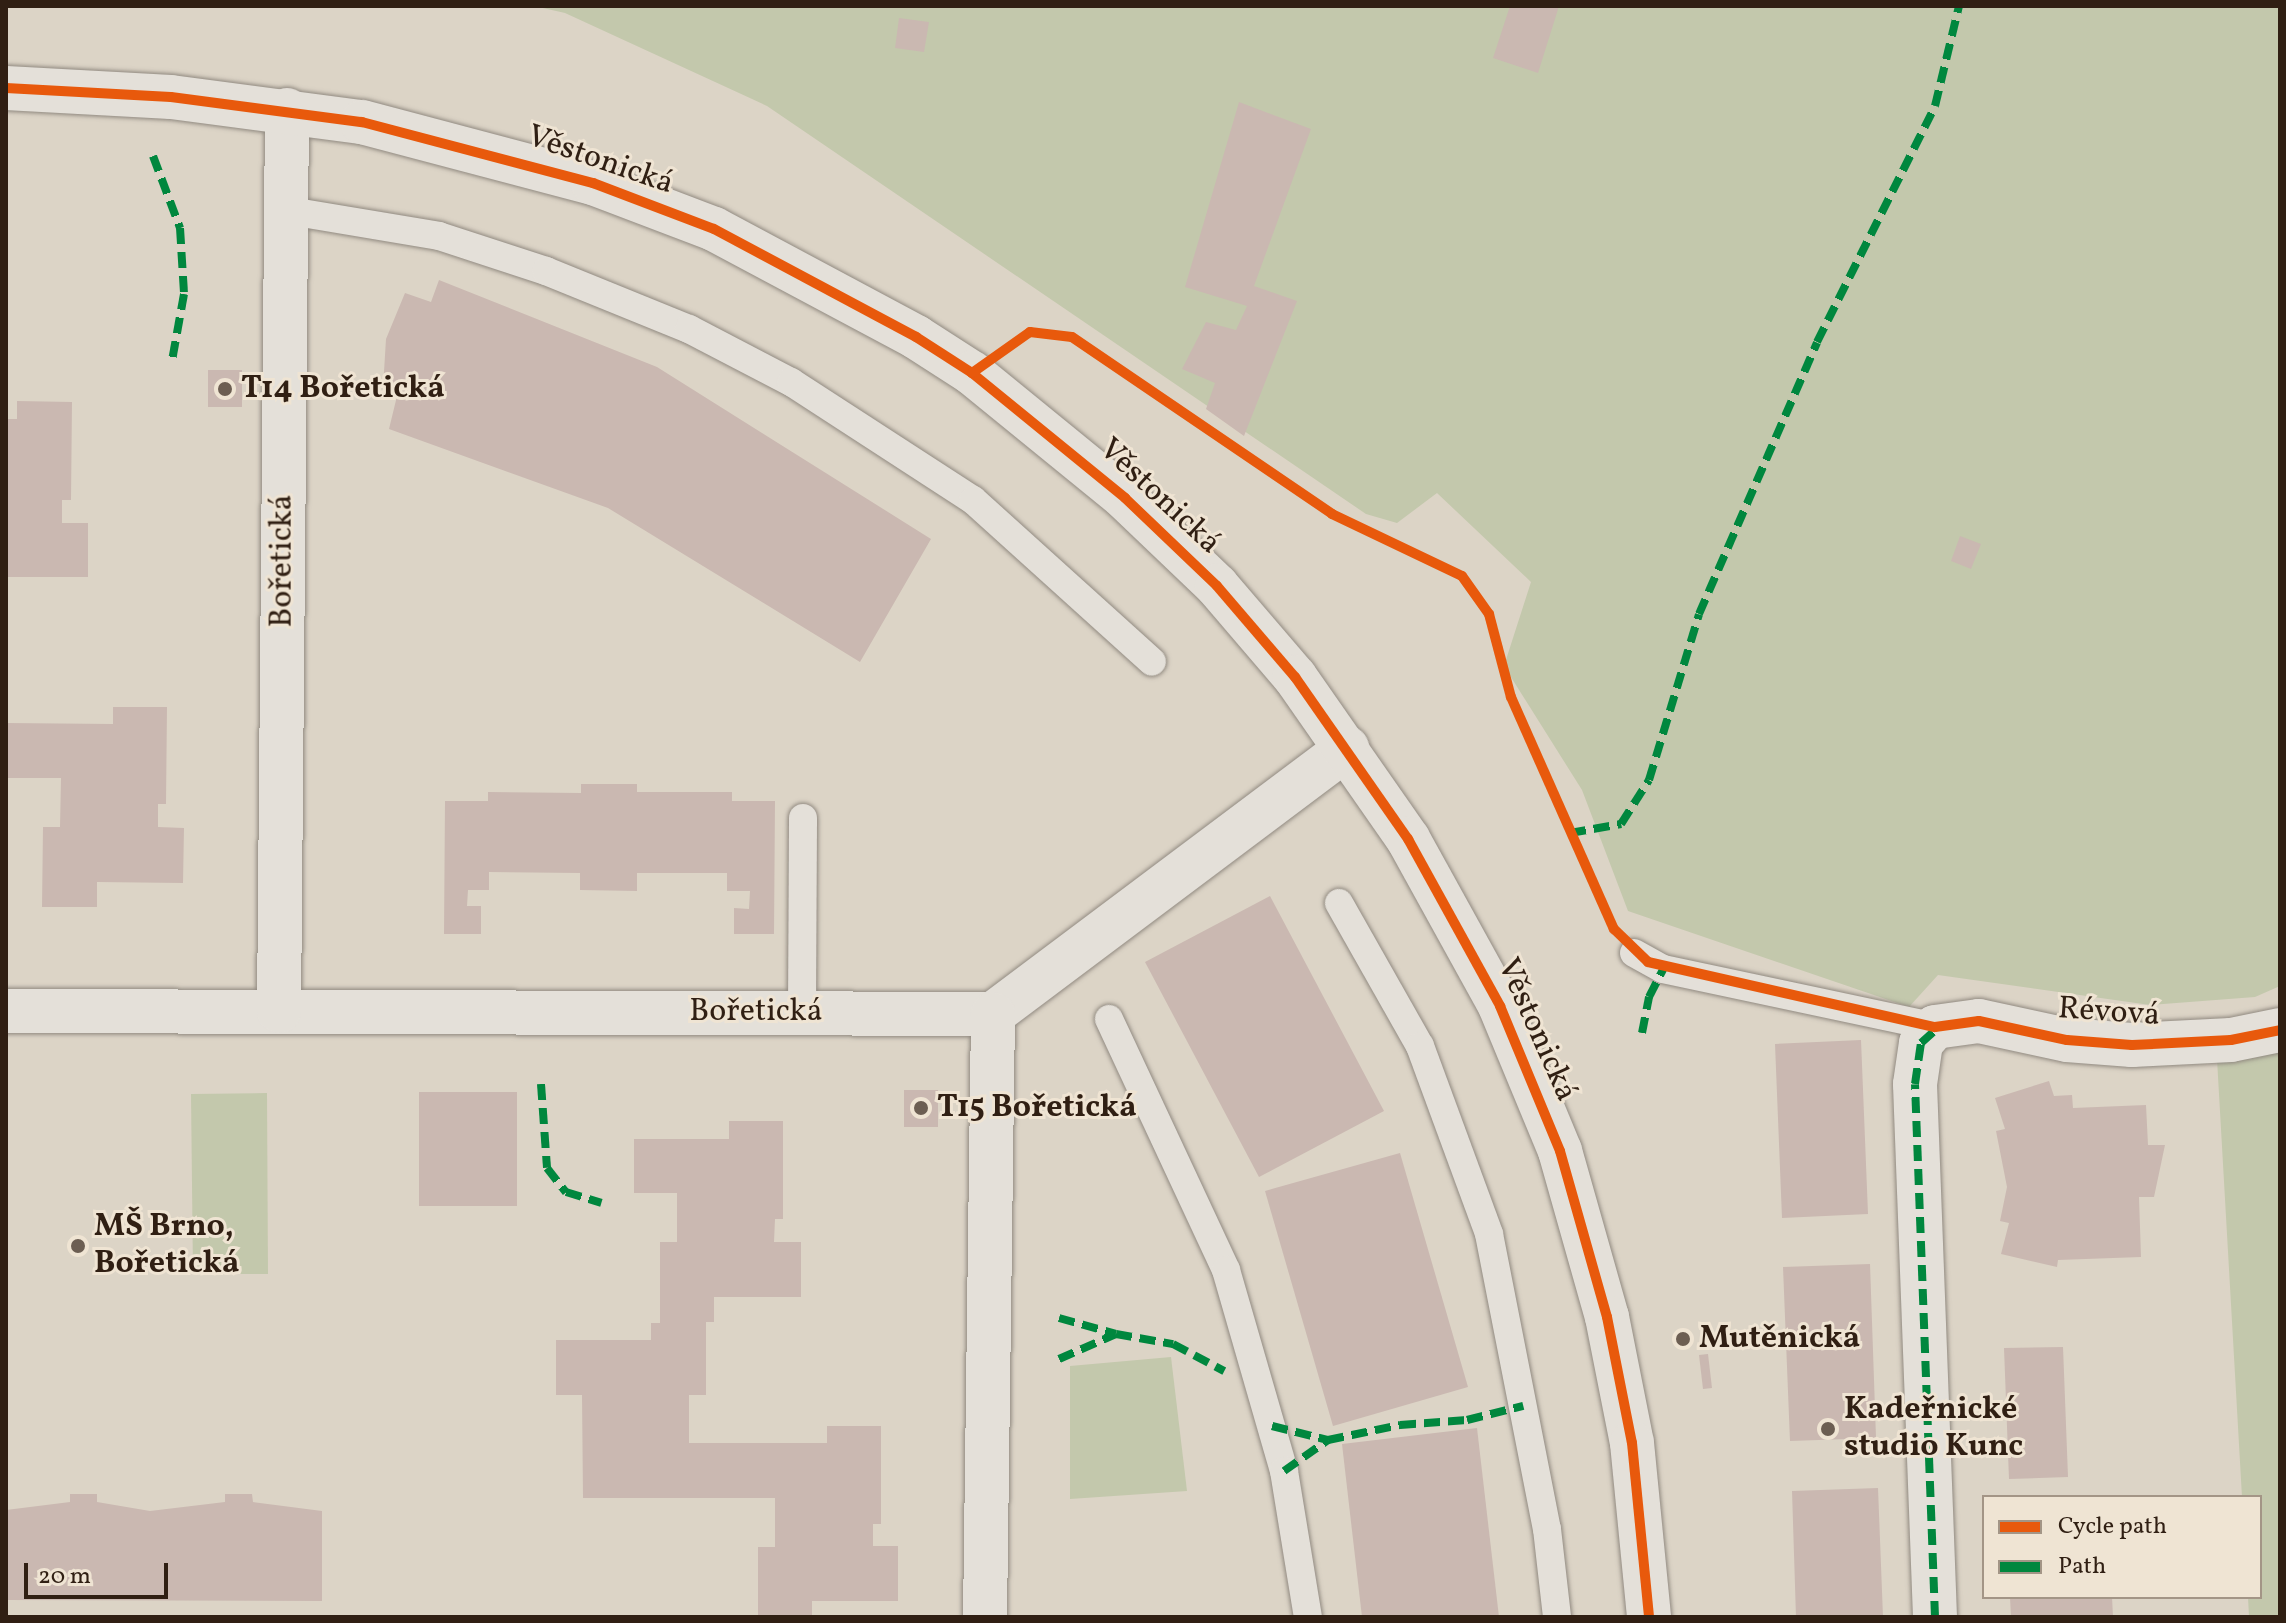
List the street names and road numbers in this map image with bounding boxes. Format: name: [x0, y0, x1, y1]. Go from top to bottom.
street label: Věstonická: [522, 118, 678, 204]
street label: Věstonická: [1090, 431, 1228, 563]
street label: Bořetická: [264, 494, 302, 628]
street label: Věstonická: [1487, 952, 1585, 1108]
street label: Révová: [2057, 990, 2161, 1036]
street label: Bořetická: [689, 993, 823, 1031]

